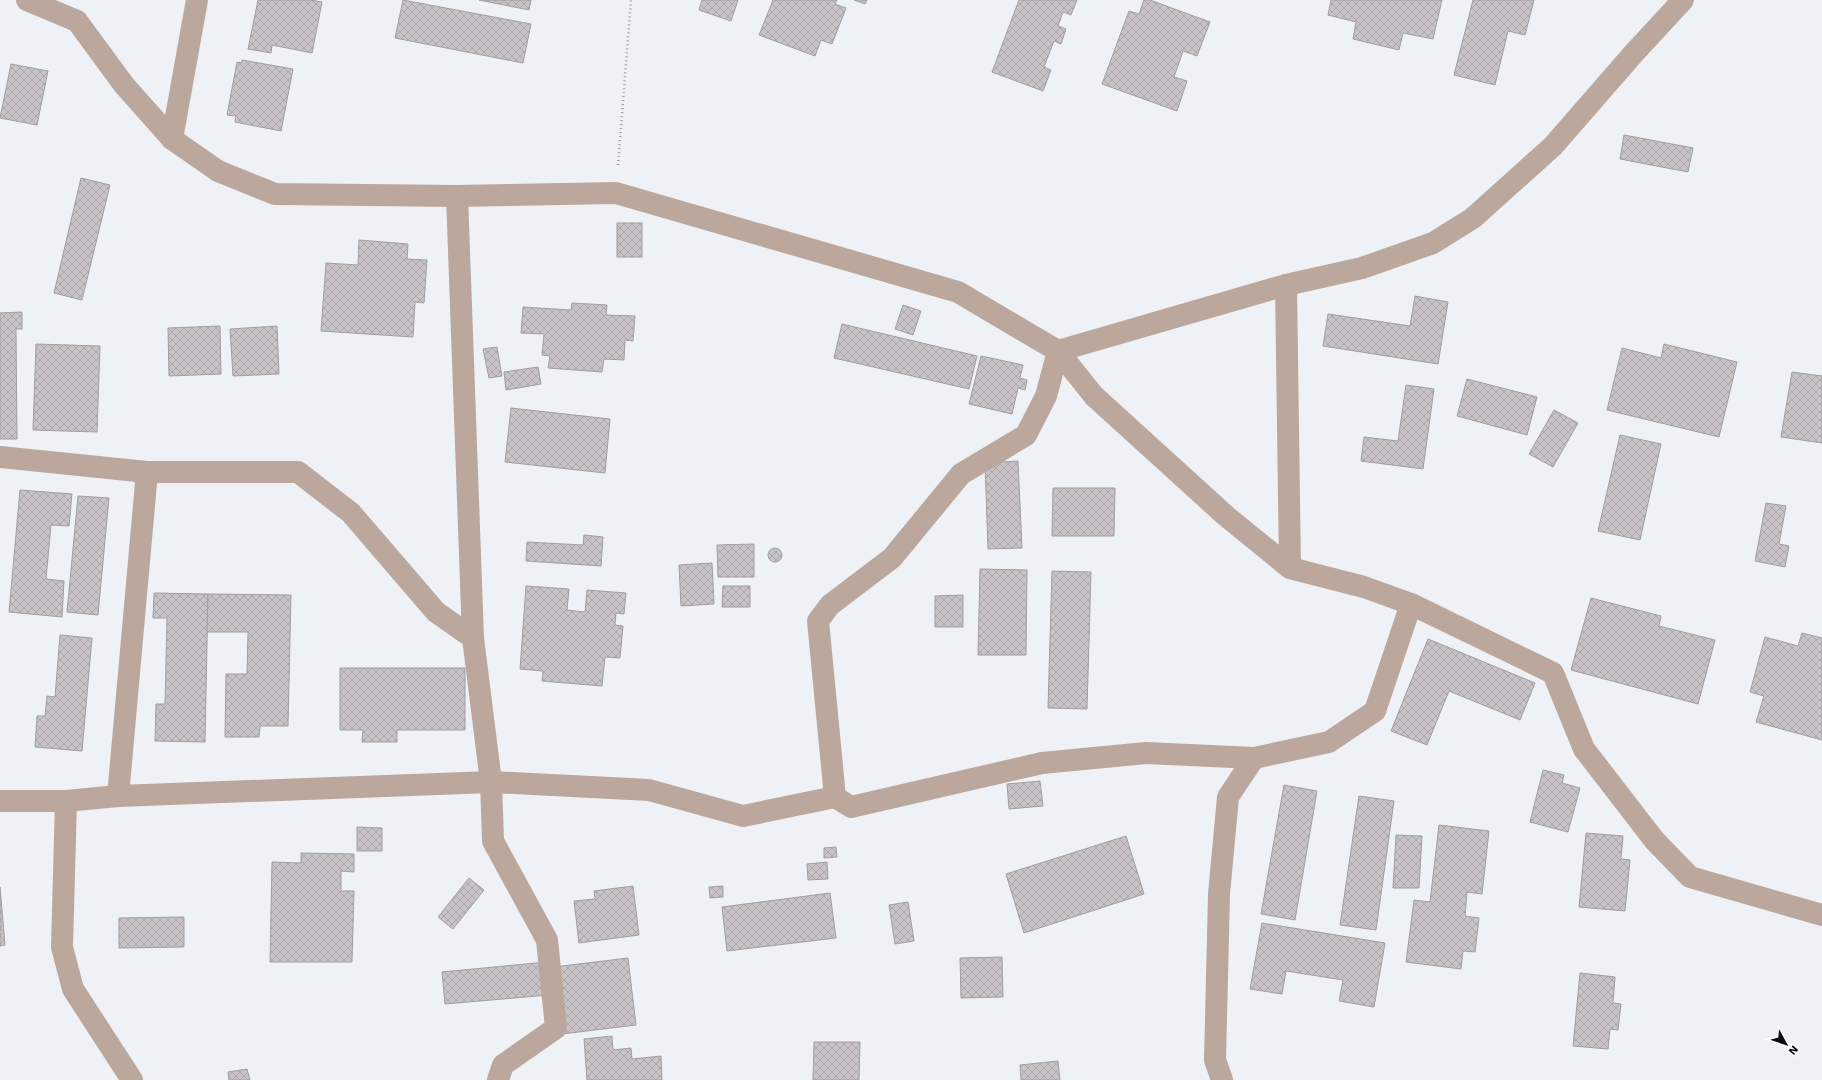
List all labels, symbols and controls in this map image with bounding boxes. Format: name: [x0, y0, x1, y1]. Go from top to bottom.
north arrow: [1766, 1024, 1806, 1064]
text: N: [1786, 1043, 1801, 1057]

